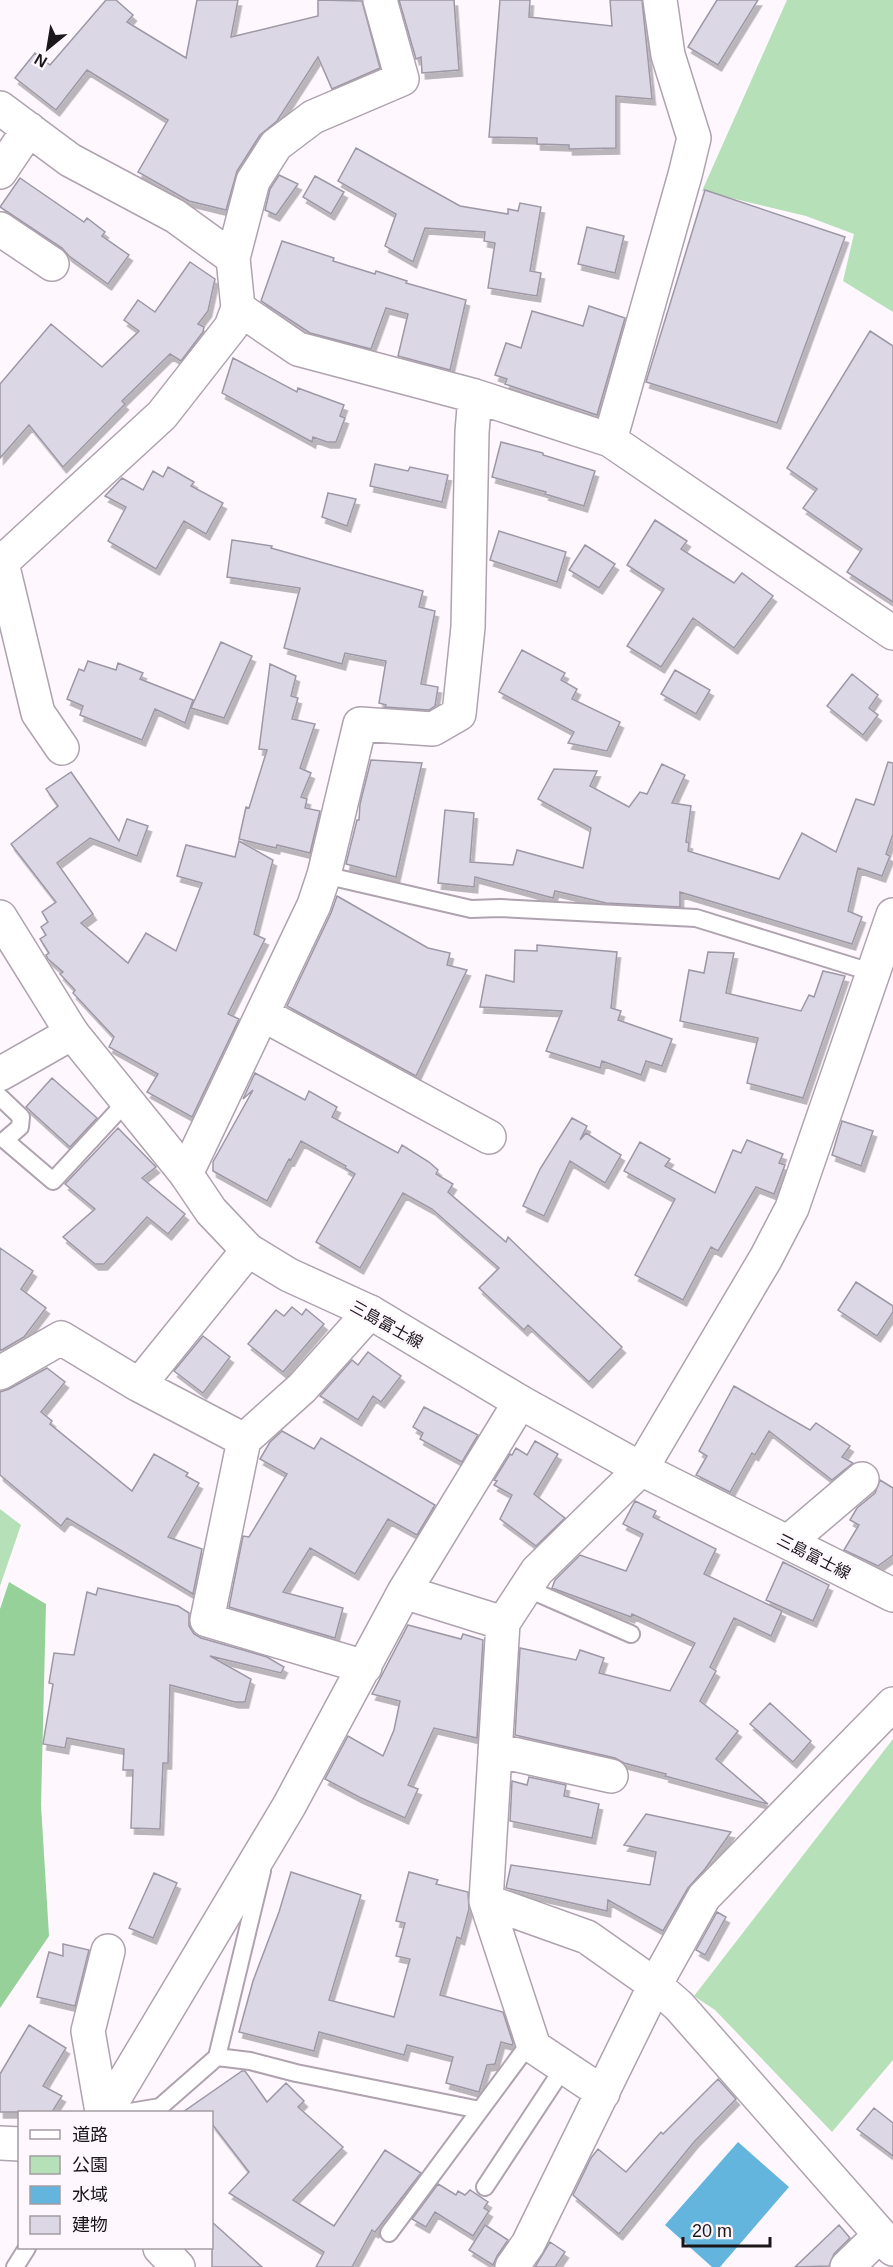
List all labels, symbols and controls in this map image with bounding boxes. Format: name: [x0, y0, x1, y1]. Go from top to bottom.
north arrow: [18, 18, 78, 78]
text: N: [31, 50, 50, 71]
street label: 三島富士線: [348, 1298, 426, 1351]
street label: 三島富士線: [774, 1531, 853, 1582]
legend: [18, 2111, 213, 2249]
text: 道路: [72, 2125, 108, 2145]
text: 公園: [72, 2155, 108, 2175]
text: 水域: [72, 2185, 108, 2205]
scale bar: [683, 2210, 770, 2248]
text: 建物: [72, 2215, 108, 2235]
text: 20 m: [692, 2221, 732, 2241]

